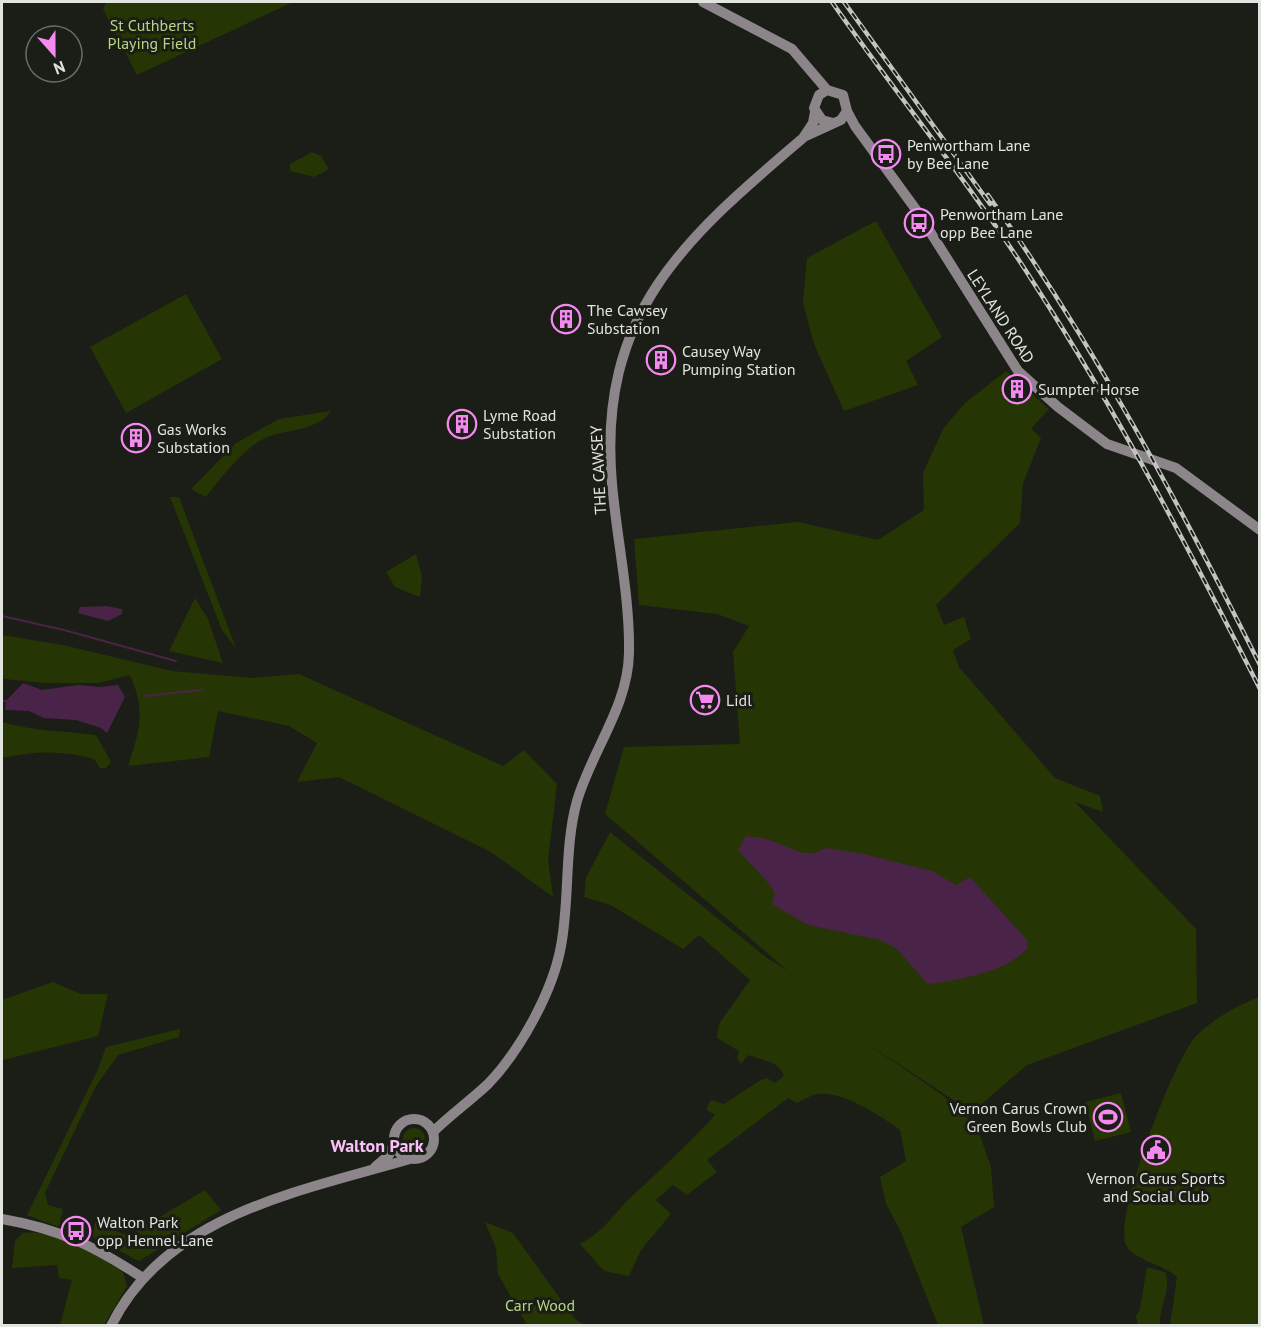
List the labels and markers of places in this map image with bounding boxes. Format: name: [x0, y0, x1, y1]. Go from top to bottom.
place label: Penwortham Lane by Bee Lane: [907, 135, 1030, 173]
bus stop icon: Penwortham Lane by Bee Lane: [870, 138, 902, 170]
place label: Penwortham Lane opp Bee Lane: [940, 204, 1063, 242]
bus stop icon: Penwortham Lane opp Bee Lane: [903, 207, 935, 239]
place label: The Cawsey Substation: [587, 300, 668, 338]
building icon: The Cawsey Substation: [550, 303, 582, 335]
place label: Causey Way Pumping Station: [682, 341, 795, 379]
building icon: Causey Way Pumping Station: [645, 344, 677, 376]
building icon: Sumpter Horse: [1001, 373, 1033, 405]
place label: Sumpter Horse: [1038, 379, 1140, 399]
place label: Lyme Road Substation: [483, 405, 556, 443]
building icon: Lyme Road Substation: [446, 408, 478, 440]
place label: Gas Works Substation: [157, 419, 230, 457]
building icon: Gas Works Substation: [120, 422, 152, 454]
supermarket icon: Lidl: [689, 684, 721, 716]
place label: Lidl: [726, 690, 752, 710]
place label: Vernon Carus Crown Green Bowls Club: [949, 1098, 1087, 1136]
sports icon: Vernon Carus Crown Green Bowls Club: [1092, 1101, 1124, 1133]
public building icon: Vernon Carus Sports and Social Club: [1140, 1134, 1172, 1166]
place label: Vernon Carus Sports and Social Club: [1086, 1168, 1225, 1206]
place label: Walton Park opp Hennel Lane: [97, 1212, 213, 1250]
bus stop icon: Walton Park opp Hennel Lane: [60, 1215, 92, 1247]

